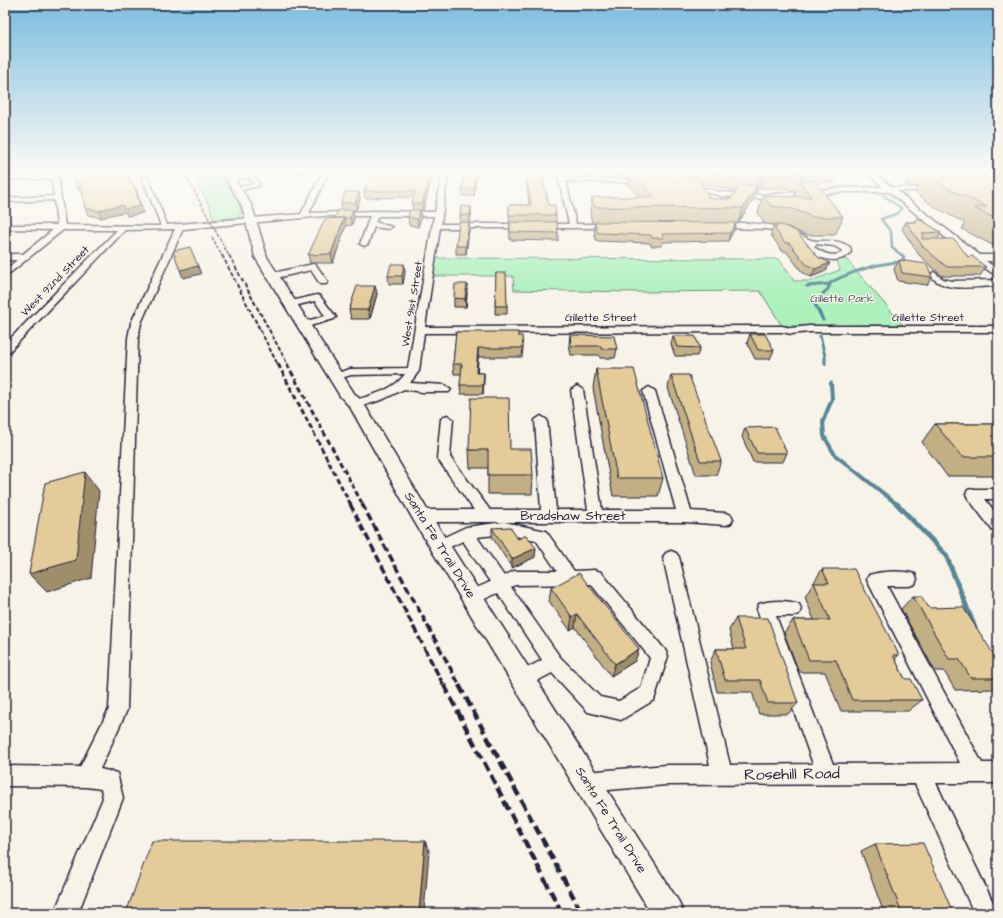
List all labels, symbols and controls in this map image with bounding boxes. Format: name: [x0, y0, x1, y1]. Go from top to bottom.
street label: West 92nd Street: [17, 242, 93, 320]
street label: West 91st Street: [398, 259, 426, 348]
park label: Gillette Park: [810, 291, 874, 306]
street label: Gillette Street: [565, 310, 637, 325]
street label: Gillette Street: [892, 310, 964, 325]
street label: Santa Fe Trail Drive: [400, 488, 480, 602]
street label: Bradshaw Street: [520, 507, 626, 525]
street label: Rosehill Road: [744, 762, 840, 786]
street label: Santa Fe Trail Drive: [571, 763, 651, 877]

